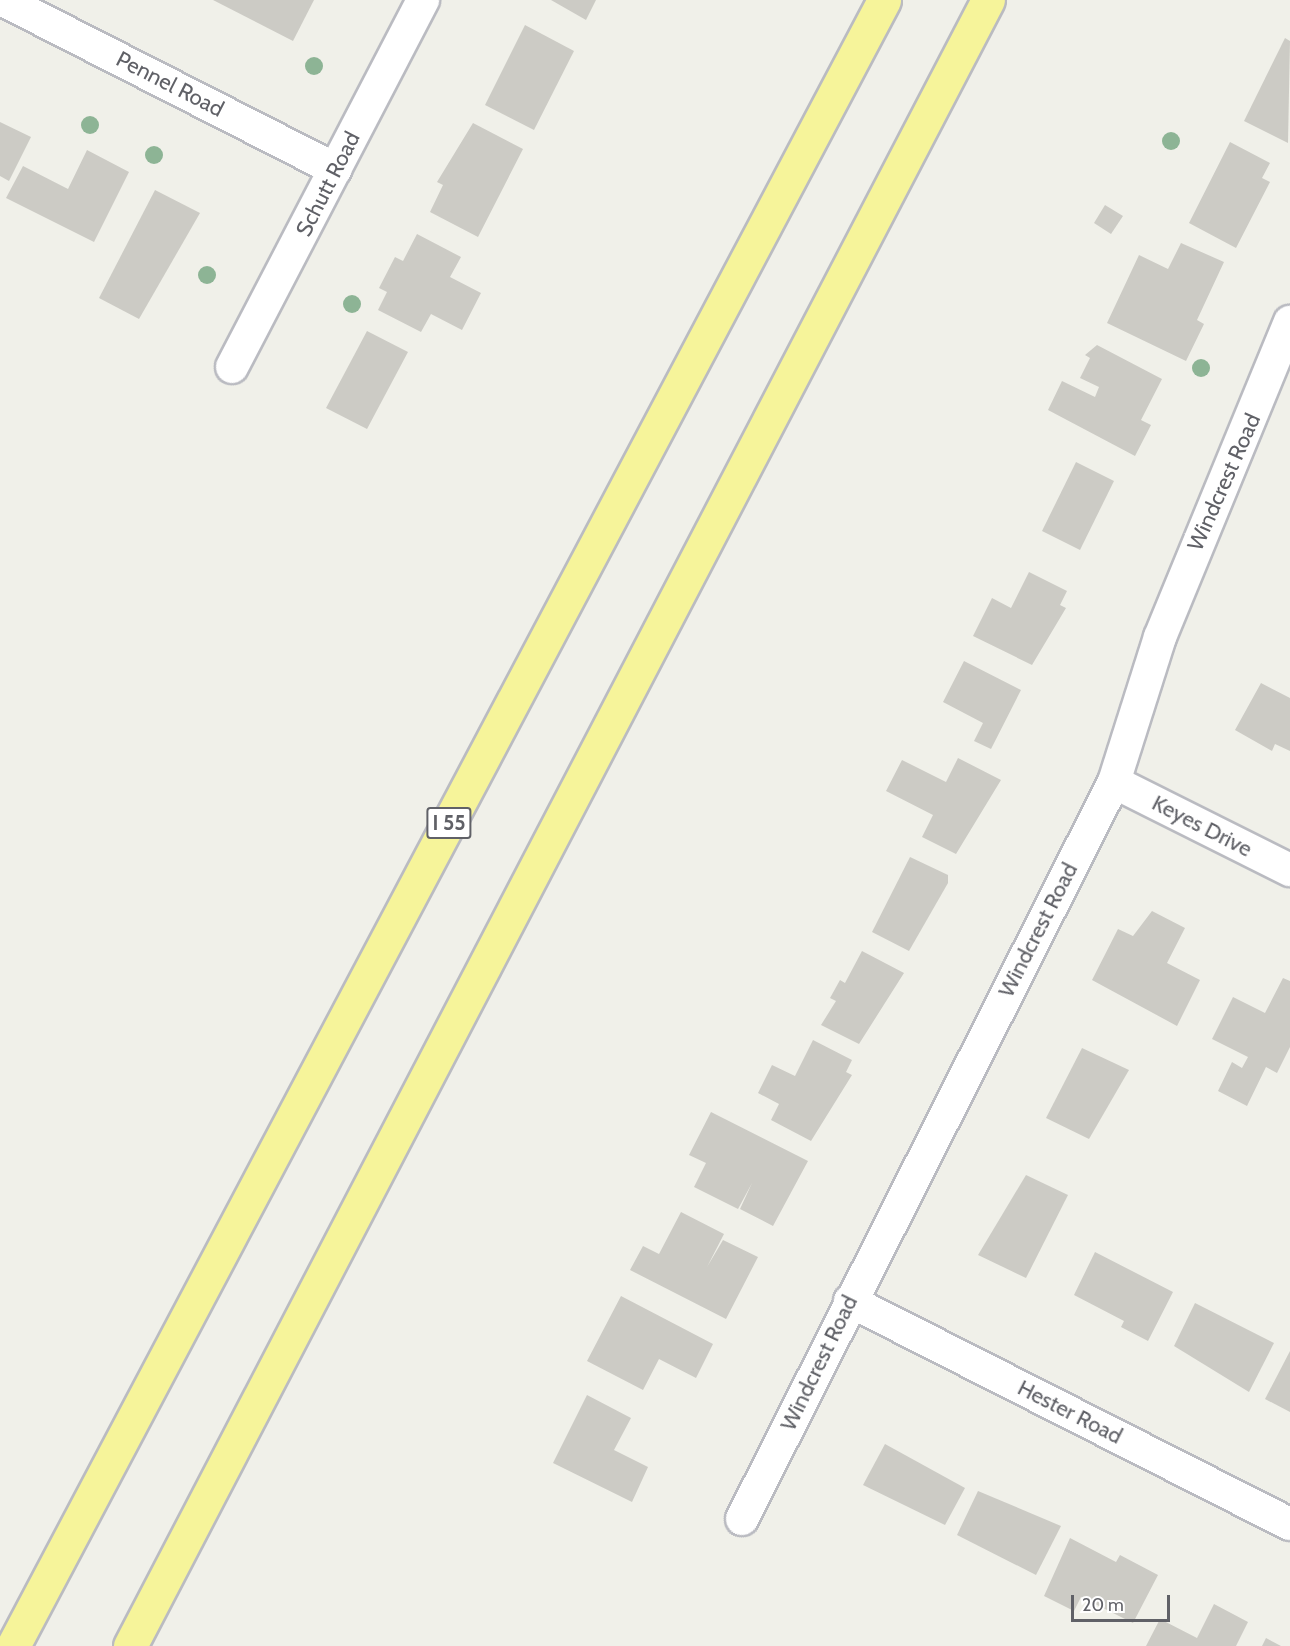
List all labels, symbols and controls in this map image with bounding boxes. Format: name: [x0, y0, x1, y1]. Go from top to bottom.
street label: Pennel Road: [112, 46, 228, 122]
street label: Schutt Road: [290, 127, 366, 241]
street label: Windcrest Road: [1182, 409, 1266, 555]
street label: Keyes Drive: [1148, 790, 1256, 862]
road number: I 55: [425, 805, 473, 841]
street label: Windcrest Road: [993, 859, 1083, 1001]
street label: Windcrest Road: [775, 1291, 863, 1435]
street label: Hester Road: [1013, 1374, 1127, 1450]
scale bar: [1074, 1583, 1173, 1621]
text: 20 m: [1082, 1594, 1124, 1616]

